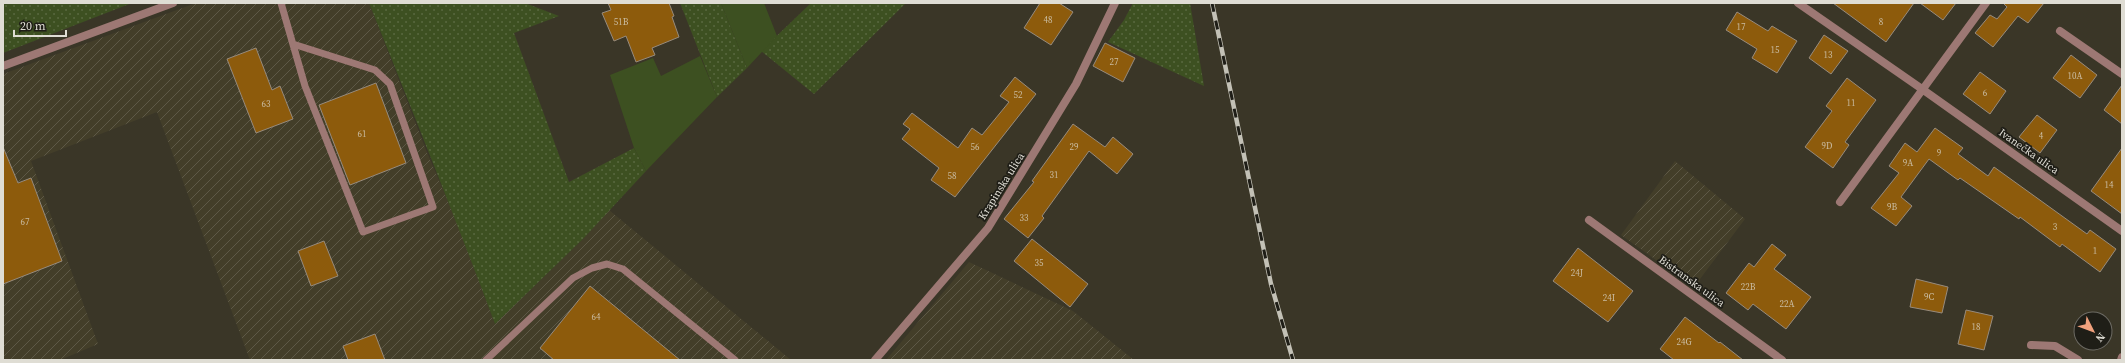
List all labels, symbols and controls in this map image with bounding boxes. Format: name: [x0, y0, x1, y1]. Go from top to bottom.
scale bar: [14, 12, 66, 38]
house number: 48: [1043, 14, 1053, 26]
house number: 51B: [614, 16, 629, 28]
house number: 8: [1879, 16, 1884, 28]
text: 20 m: [20, 18, 46, 34]
house number: 17: [1736, 21, 1746, 33]
house number: 15: [1770, 44, 1780, 56]
house number: 13: [1823, 49, 1833, 61]
house number: 27: [1109, 56, 1119, 68]
house number: 10A: [2068, 70, 2083, 82]
house number: 6: [1983, 87, 1988, 99]
house number: 52: [1013, 89, 1023, 101]
house number: 11: [1846, 97, 1856, 109]
house number: 63: [261, 98, 271, 110]
street label: Ivanečka ulica: [1996, 125, 2062, 178]
house number: 61: [357, 128, 367, 140]
house number: 4: [2039, 130, 2044, 142]
house number: 9D: [1822, 140, 1832, 152]
house number: 56: [970, 141, 980, 153]
house number: 29: [1069, 141, 1079, 153]
house number: 9: [1937, 147, 1942, 159]
street label: Krapinska ulica: [975, 150, 1028, 223]
house number: 9A: [1903, 157, 1913, 169]
house number: 31: [1049, 169, 1059, 181]
house number: 58: [947, 170, 957, 182]
house number: 14: [2104, 179, 2114, 191]
house number: 9B: [1887, 201, 1897, 213]
house number: 33: [1019, 212, 1029, 224]
house number: 67: [20, 216, 30, 228]
house number: 3: [2053, 221, 2058, 233]
house number: 1: [2093, 245, 2097, 257]
street label: Bistranska ulica: [1656, 252, 1728, 311]
house number: 35: [1034, 257, 1044, 269]
house number: 24J: [1571, 267, 1584, 279]
house number: 22B: [1741, 281, 1756, 293]
house number: 9C: [1924, 291, 1934, 303]
house number: 24I: [1603, 292, 1615, 304]
house number: 22A: [1780, 298, 1795, 310]
house number: 64: [591, 311, 601, 323]
north arrow: [2073, 311, 2113, 351]
house number: 18: [1971, 321, 1981, 333]
text: N: [2092, 329, 2108, 345]
house number: 24G: [1676, 336, 1692, 348]

